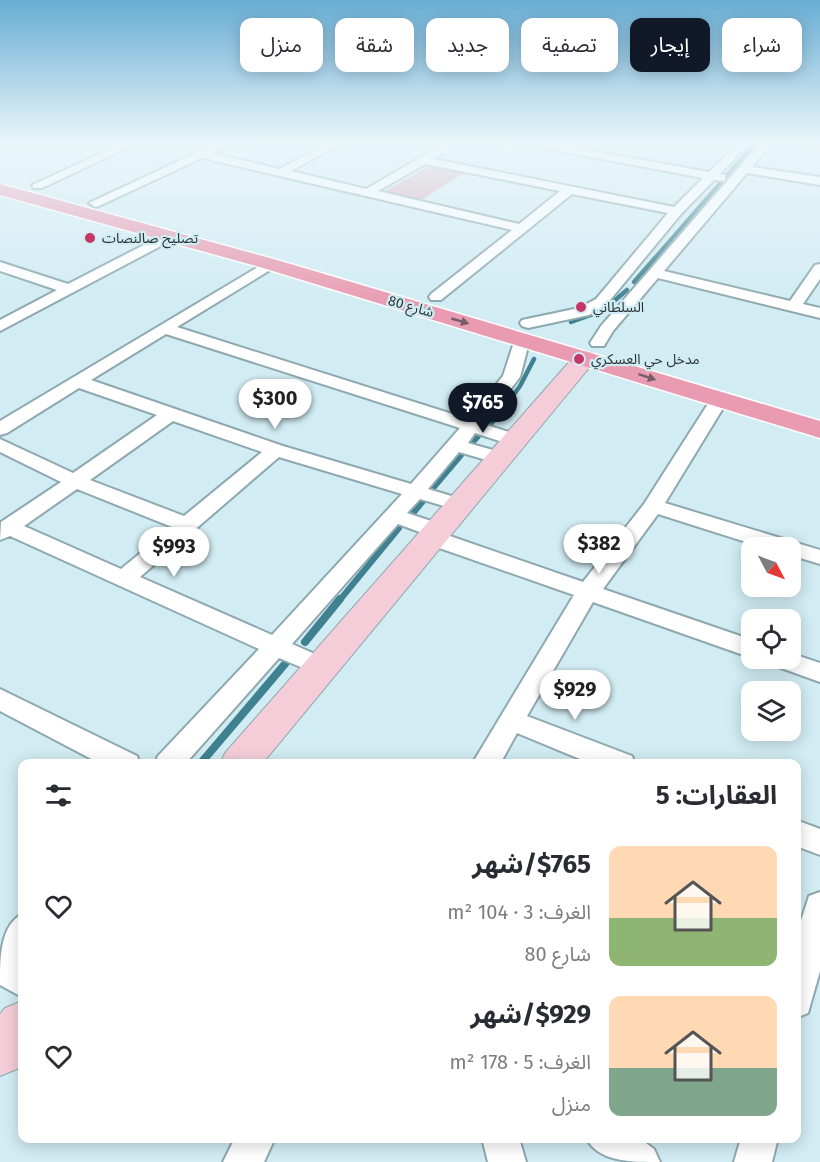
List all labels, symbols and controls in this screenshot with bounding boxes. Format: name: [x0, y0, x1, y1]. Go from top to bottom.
chip: منزل: [240, 18, 323, 72]
chip: شقة: [335, 18, 414, 72]
chip: جديد: [426, 18, 509, 72]
chip: تصفية: [521, 18, 618, 72]
chip: إيجار: [630, 18, 710, 72]
chip: شراء: [722, 18, 802, 72]
place label: تصليح صالنصات: [102, 230, 198, 249]
marker: تصليح صالنصات: [83, 231, 97, 245]
street label: شارع 80: [386, 292, 436, 323]
place label: السلطاني: [593, 299, 644, 318]
marker: السلطاني: [574, 300, 588, 314]
one-way arrow: [451, 317, 469, 326]
place label: مدخل حي العسكري: [591, 351, 700, 370]
marker: مدخل حي العسكري: [572, 352, 586, 366]
one-way arrow: [638, 373, 656, 382]
pin: $300: [239, 379, 311, 430]
pin: $765: [447, 383, 519, 434]
text: $300: [253, 386, 297, 410]
text: $765: [462, 390, 504, 414]
pin: $382: [563, 524, 635, 575]
pin: $993: [138, 527, 210, 578]
text: $382: [577, 531, 621, 555]
text: $993: [152, 534, 196, 558]
north arrow: [741, 537, 801, 597]
map controls: [741, 537, 801, 741]
button: locate: [741, 609, 801, 669]
pin: $929: [539, 670, 611, 721]
text: $929: [554, 677, 596, 701]
button: layers: [741, 681, 801, 741]
icon: filters: [42, 779, 75, 812]
text: العقارات: 5: [656, 780, 777, 811]
text: $765/شهر: [472, 849, 591, 880]
icon: home: [657, 870, 729, 942]
icon: heart: [42, 890, 75, 923]
text: الغرف: 3 · 104 m²: [447, 900, 591, 924]
text: شارع 80: [525, 942, 591, 966]
text: $929/شهر: [471, 999, 591, 1030]
icon: home: [657, 1020, 729, 1092]
icon: heart: [42, 1040, 75, 1073]
text: الغرف: 5 · 178 m²: [450, 1050, 591, 1074]
text: منزل: [552, 1092, 591, 1116]

